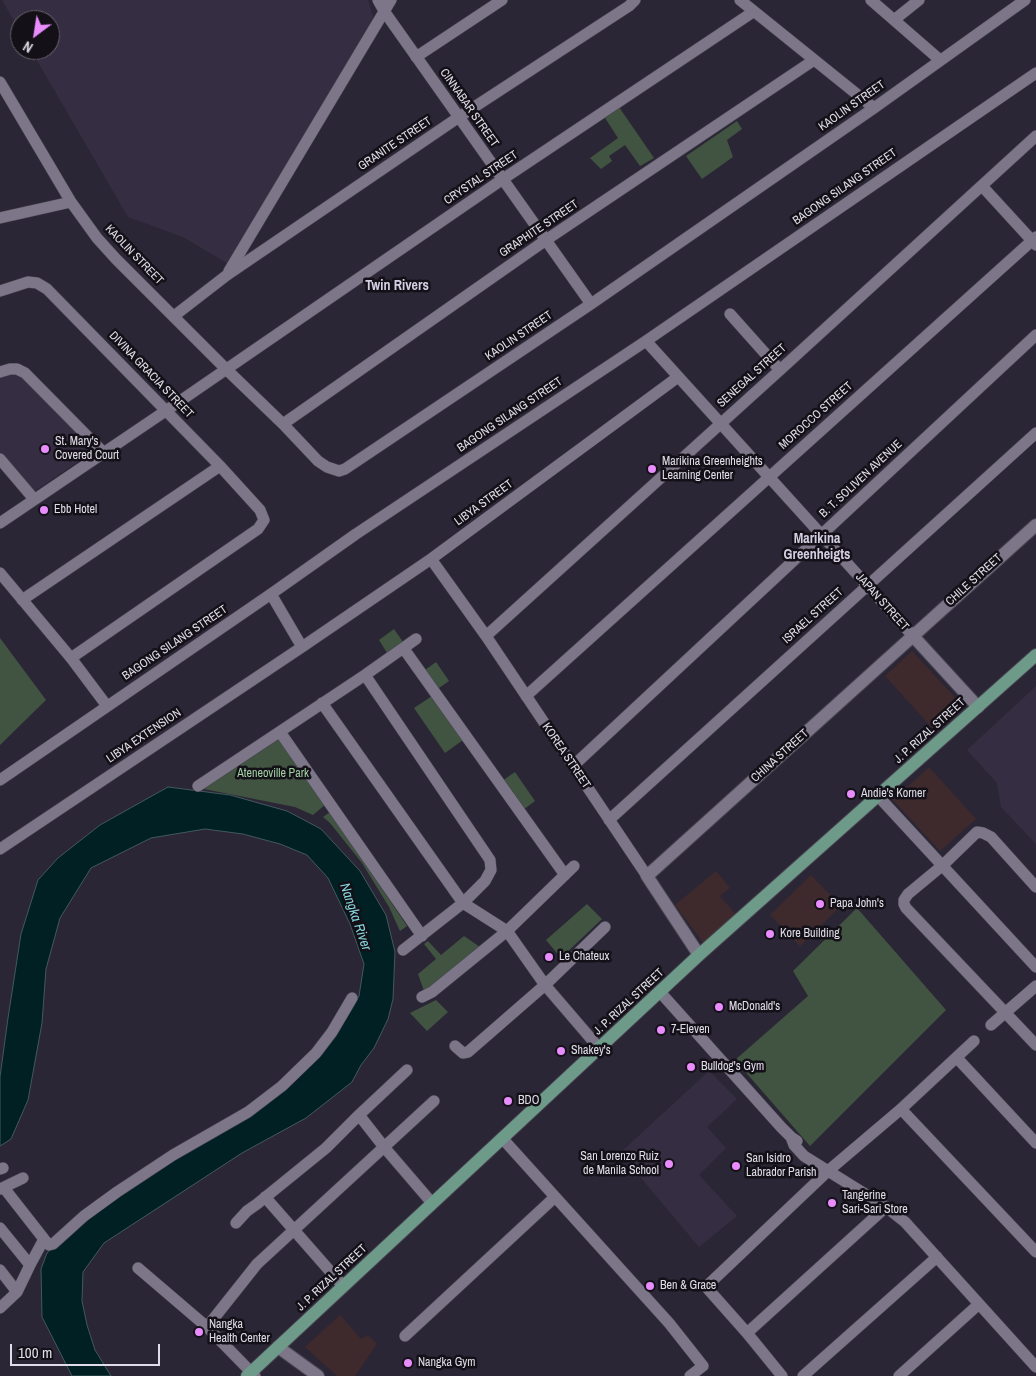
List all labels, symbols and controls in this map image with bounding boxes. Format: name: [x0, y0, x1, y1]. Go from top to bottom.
north arrow: [10, 10, 60, 60]
text: N: [20, 37, 36, 57]
street label: CINNABAR STREET: [437, 66, 501, 150]
street label: KAOLIN STREET: [816, 78, 888, 134]
street label: GRANITE STREET: [356, 114, 434, 174]
street label: BAGONG SILANG STREET: [790, 146, 900, 228]
street label: CRYSTAL STREET: [441, 148, 521, 208]
street label: GRAPHITE STREET: [497, 197, 581, 261]
street label: KAOLIN STREET: [102, 222, 166, 288]
district label: Twin Rivers: [365, 278, 429, 294]
street label: KAOLIN STREET: [483, 308, 555, 364]
street label: DIVINA GRACIA STREET: [106, 329, 196, 421]
street label: SENEGAL STREET: [714, 341, 790, 411]
street label: BAGONG SILANG STREET: [455, 374, 565, 456]
street label: MOROCCO STREET: [776, 379, 856, 453]
place label: St. Mary's Covered Court: [55, 435, 119, 463]
street label: B. T. SOLIVEN AVENUE: [817, 437, 905, 521]
marker: St. Mary's Covered Court: [39, 443, 51, 455]
place label: Marikina Greenheights Learning Center: [662, 455, 763, 483]
marker: Marikina Greenheights Learning Center: [646, 463, 658, 475]
street label: LIBYA STREET: [452, 477, 516, 529]
place label: Ebb Hotel: [54, 503, 97, 517]
marker: Ebb Hotel: [38, 504, 50, 516]
district label: Marikina Greenheigts: [784, 531, 850, 564]
street label: CHILE STREET: [943, 551, 1005, 609]
street label: JAPAN STREET: [852, 570, 912, 634]
street label: ISRAEL STREET: [780, 585, 846, 647]
street label: BAGONG SILANG STREET: [120, 602, 230, 684]
street label: J. P. RIZAL STREET: [892, 695, 968, 767]
street label: LIBYA EXTENSION: [104, 706, 184, 766]
street label: KOREA STREET: [539, 720, 593, 792]
street label: CHINA STREET: [748, 727, 812, 785]
park label: Ateneoville Park: [237, 767, 309, 781]
place label: Andie's Korner: [861, 787, 926, 801]
marker: Andie's Korner: [845, 788, 857, 800]
water label: Nangka River: [336, 881, 374, 953]
place label: Papa John's: [830, 897, 884, 911]
marker: Papa John's: [814, 898, 826, 910]
place label: Kore Building: [780, 927, 840, 941]
marker: Kore Building: [764, 928, 776, 940]
place label: Le Chateux: [559, 950, 609, 964]
marker: Le Chateux: [543, 951, 555, 963]
street label: J. P. RIZAL STREET: [591, 966, 667, 1038]
place label: McDonald's: [729, 1000, 780, 1014]
marker: McDonald's: [713, 1001, 725, 1013]
place label: 7-Eleven: [671, 1023, 710, 1037]
marker: 7-Eleven: [655, 1024, 667, 1036]
place label: Shakey's: [571, 1044, 611, 1058]
marker: Shakey's: [555, 1045, 567, 1057]
place label: Bulldog's Gym: [701, 1060, 764, 1074]
marker: Bulldog's Gym: [685, 1061, 697, 1073]
place label: BDO: [518, 1094, 539, 1108]
marker: BDO: [502, 1095, 514, 1107]
place label: San Lorenzo Ruiz de Manila School: [580, 1150, 659, 1178]
place label: San Isidro Labrador Parish: [746, 1152, 817, 1180]
marker: San Lorenzo Ruiz de Manila School: [663, 1158, 675, 1170]
marker: San Isidro Labrador Parish: [730, 1160, 742, 1172]
place label: Tangerine Sari-Sari Store: [842, 1189, 908, 1217]
marker: Tangerine Sari-Sari Store: [826, 1197, 838, 1209]
street label: J. P. RIZAL STREET: [294, 1242, 370, 1314]
place label: Ben & Grace: [660, 1279, 716, 1293]
marker: Ben & Grace: [644, 1280, 656, 1292]
place label: Nangka Health Center: [209, 1318, 270, 1346]
marker: Nangka Health Center: [193, 1326, 205, 1338]
scale bar: [12, 1334, 162, 1366]
text: 100 m: [18, 1342, 52, 1363]
place label: Nangka Gym: [418, 1356, 475, 1370]
marker: Nangka Gym: [402, 1357, 414, 1369]

